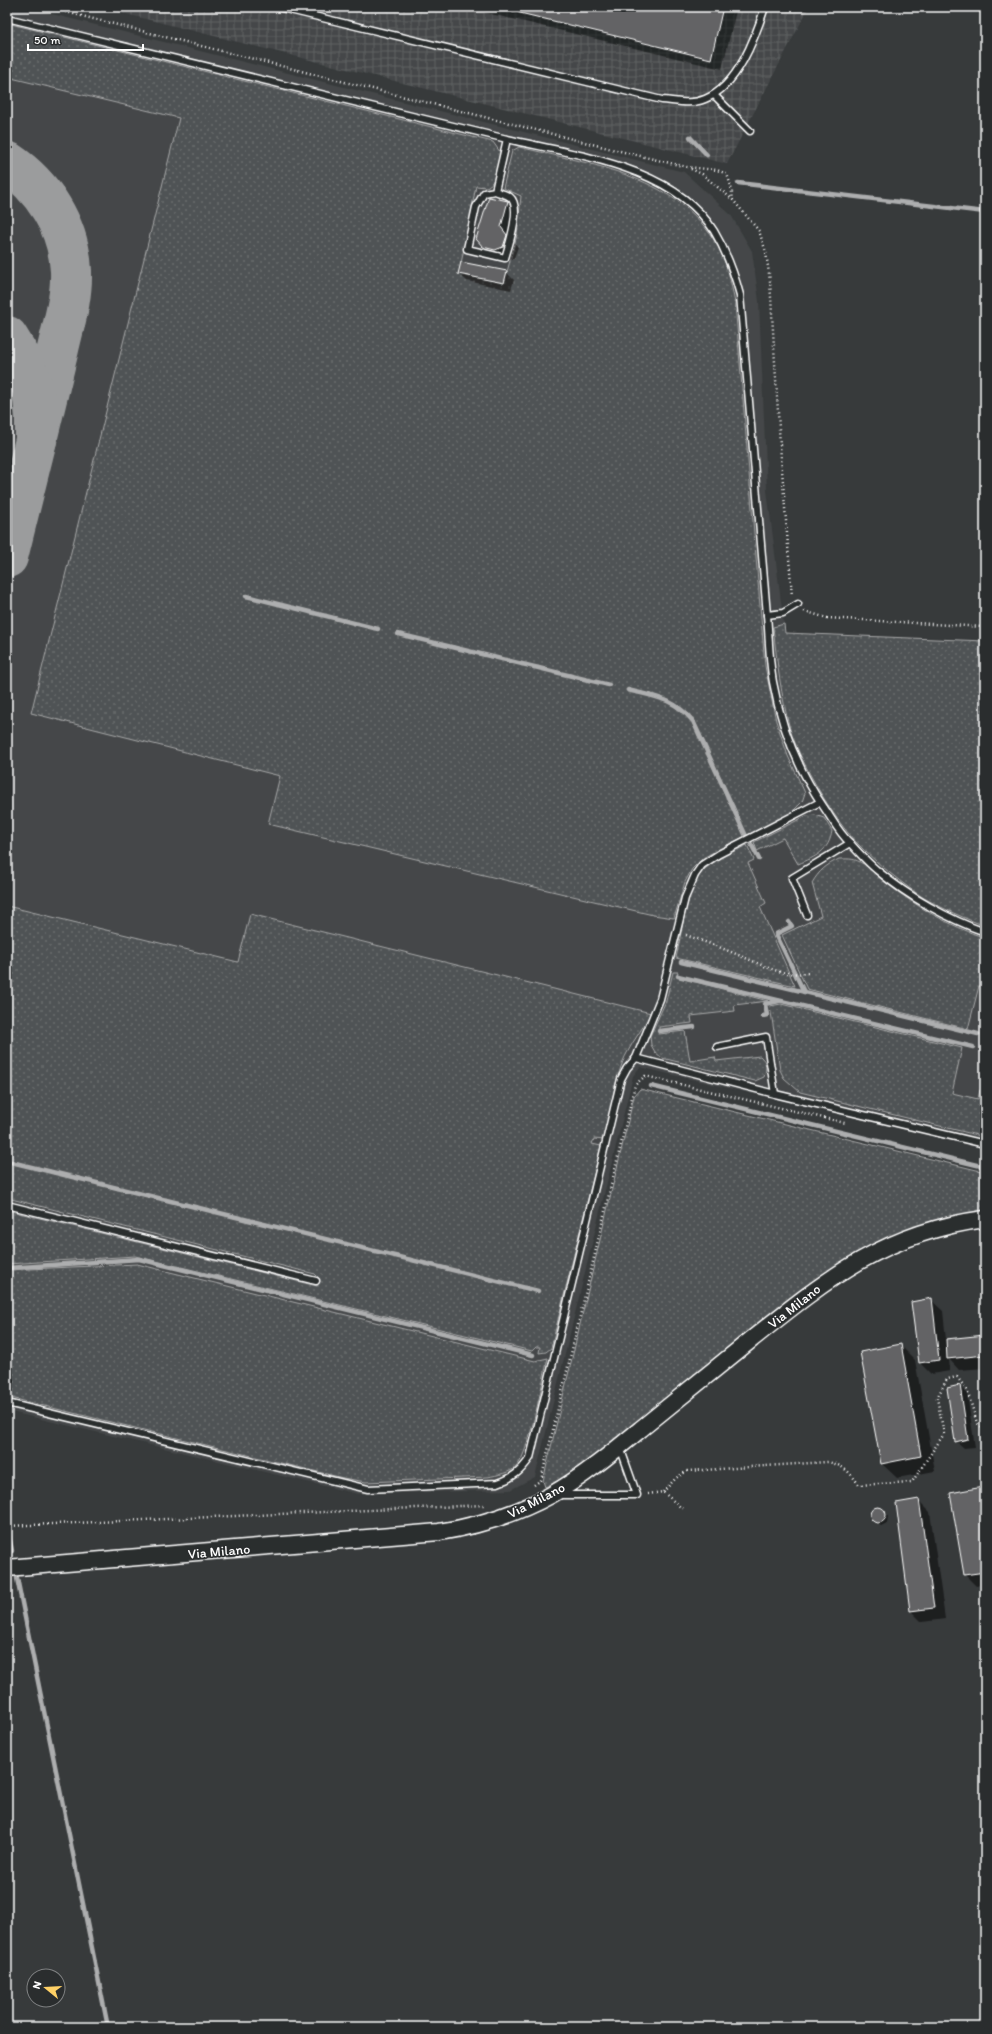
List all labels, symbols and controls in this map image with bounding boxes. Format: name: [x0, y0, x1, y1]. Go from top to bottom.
scale bar: [28, 26, 143, 52]
text: 50 m: [34, 33, 60, 47]
street label: Via Milano: [764, 1280, 824, 1332]
street label: Via Milano: [504, 1479, 568, 1522]
street label: Via Milano: [187, 1540, 251, 1563]
north arrow: [26, 1968, 66, 2008]
text: N: [30, 1980, 44, 1991]

